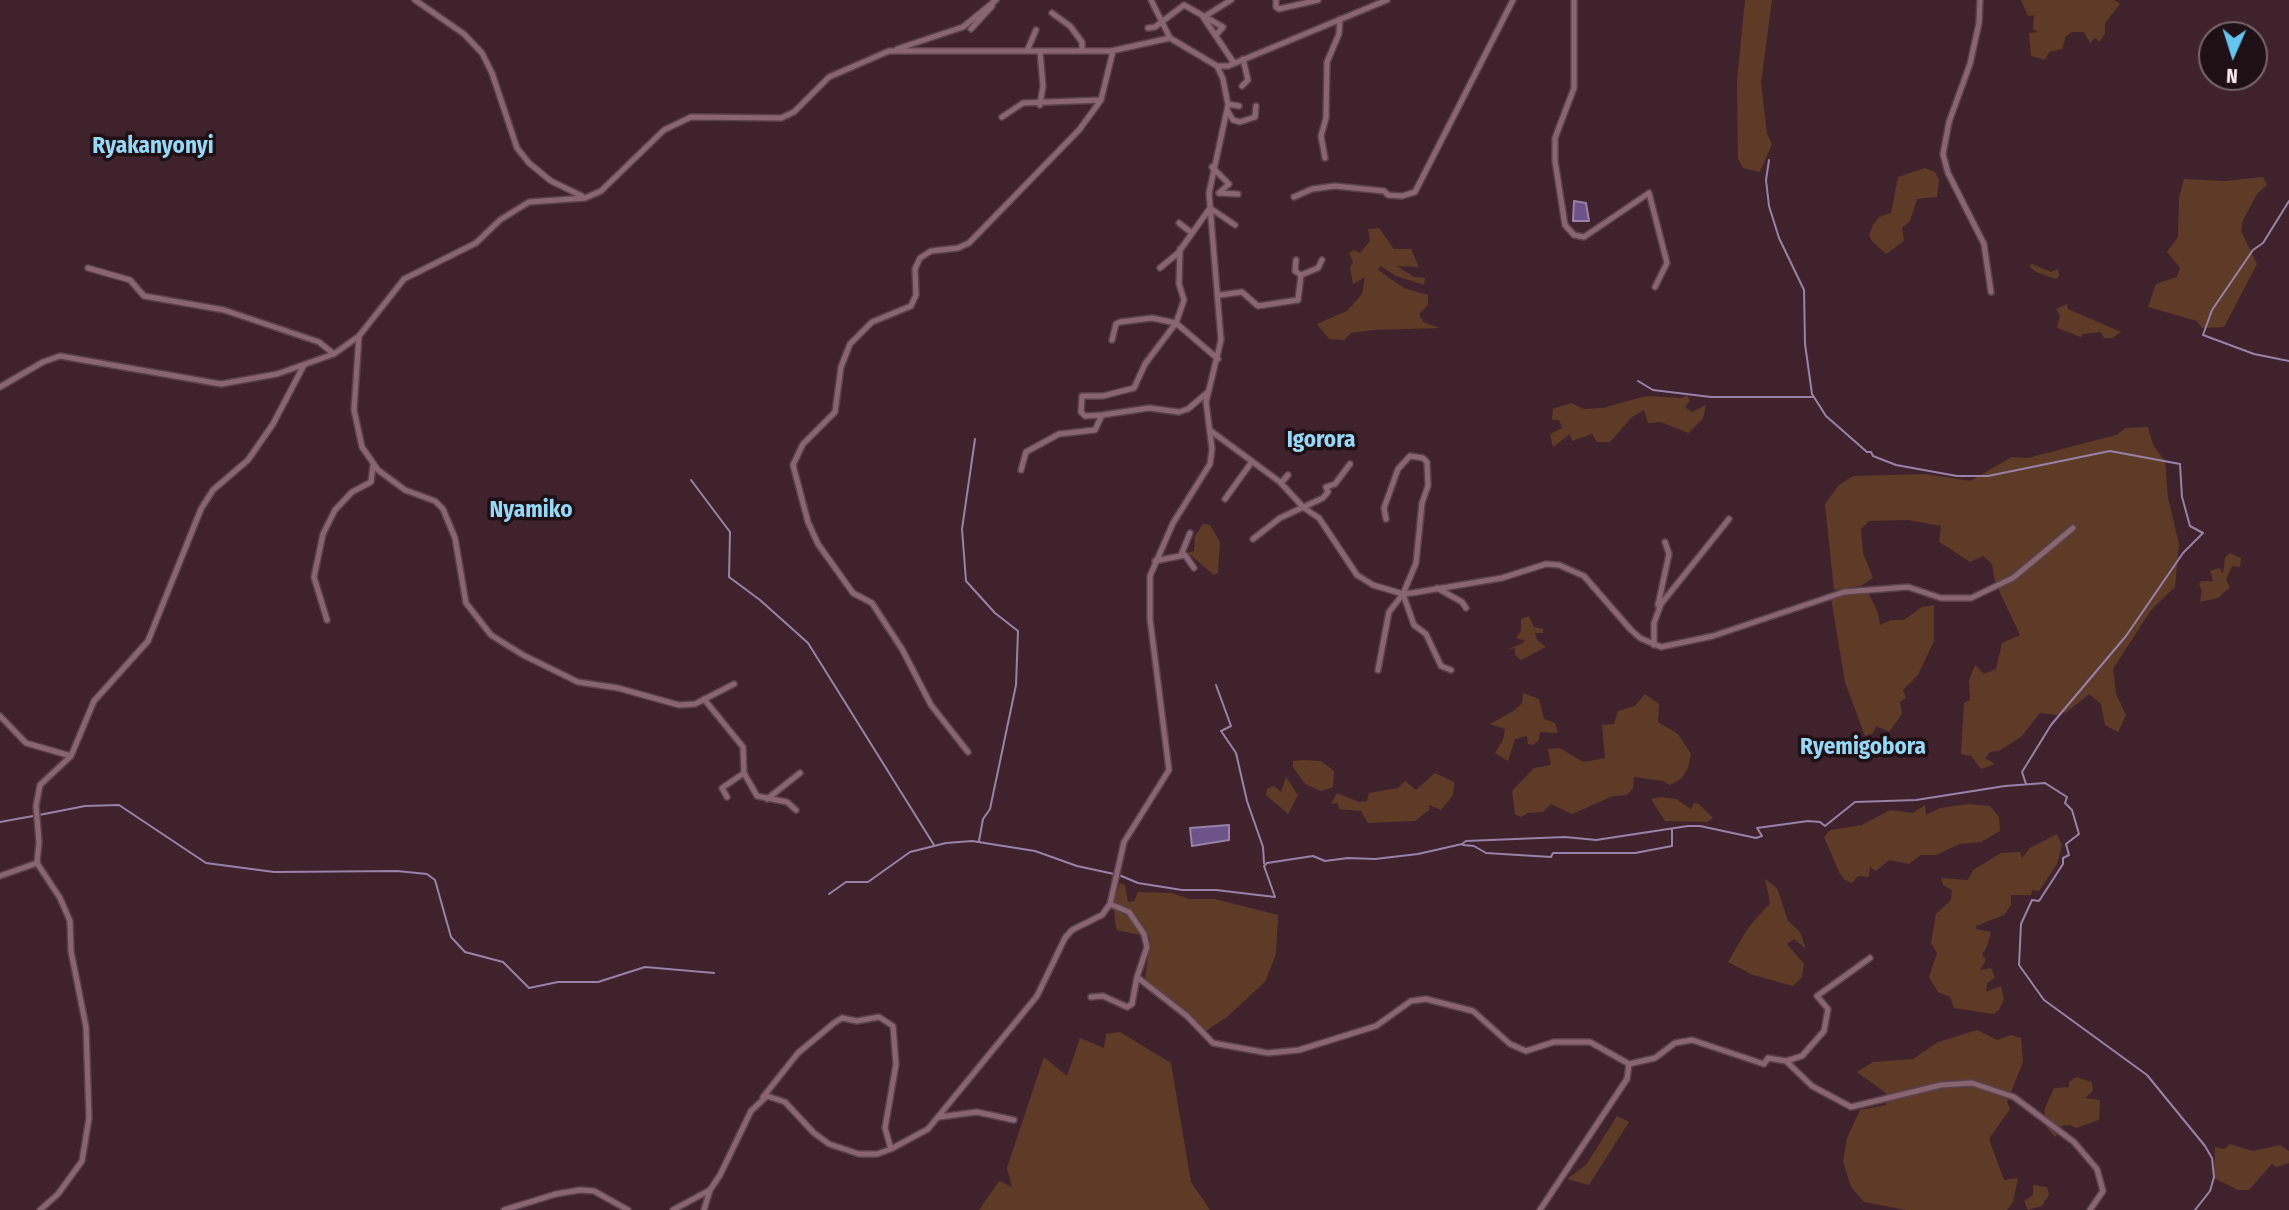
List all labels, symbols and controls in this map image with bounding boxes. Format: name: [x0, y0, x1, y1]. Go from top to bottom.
north arrow: [2198, 21, 2268, 91]
text: N: [2226, 64, 2238, 87]
district label: Ryakanyonyi: [92, 133, 214, 161]
district label: Igorora: [1287, 427, 1355, 455]
district label: Nyamiko: [490, 497, 572, 525]
district label: Ryemigobora: [1800, 734, 1926, 762]

